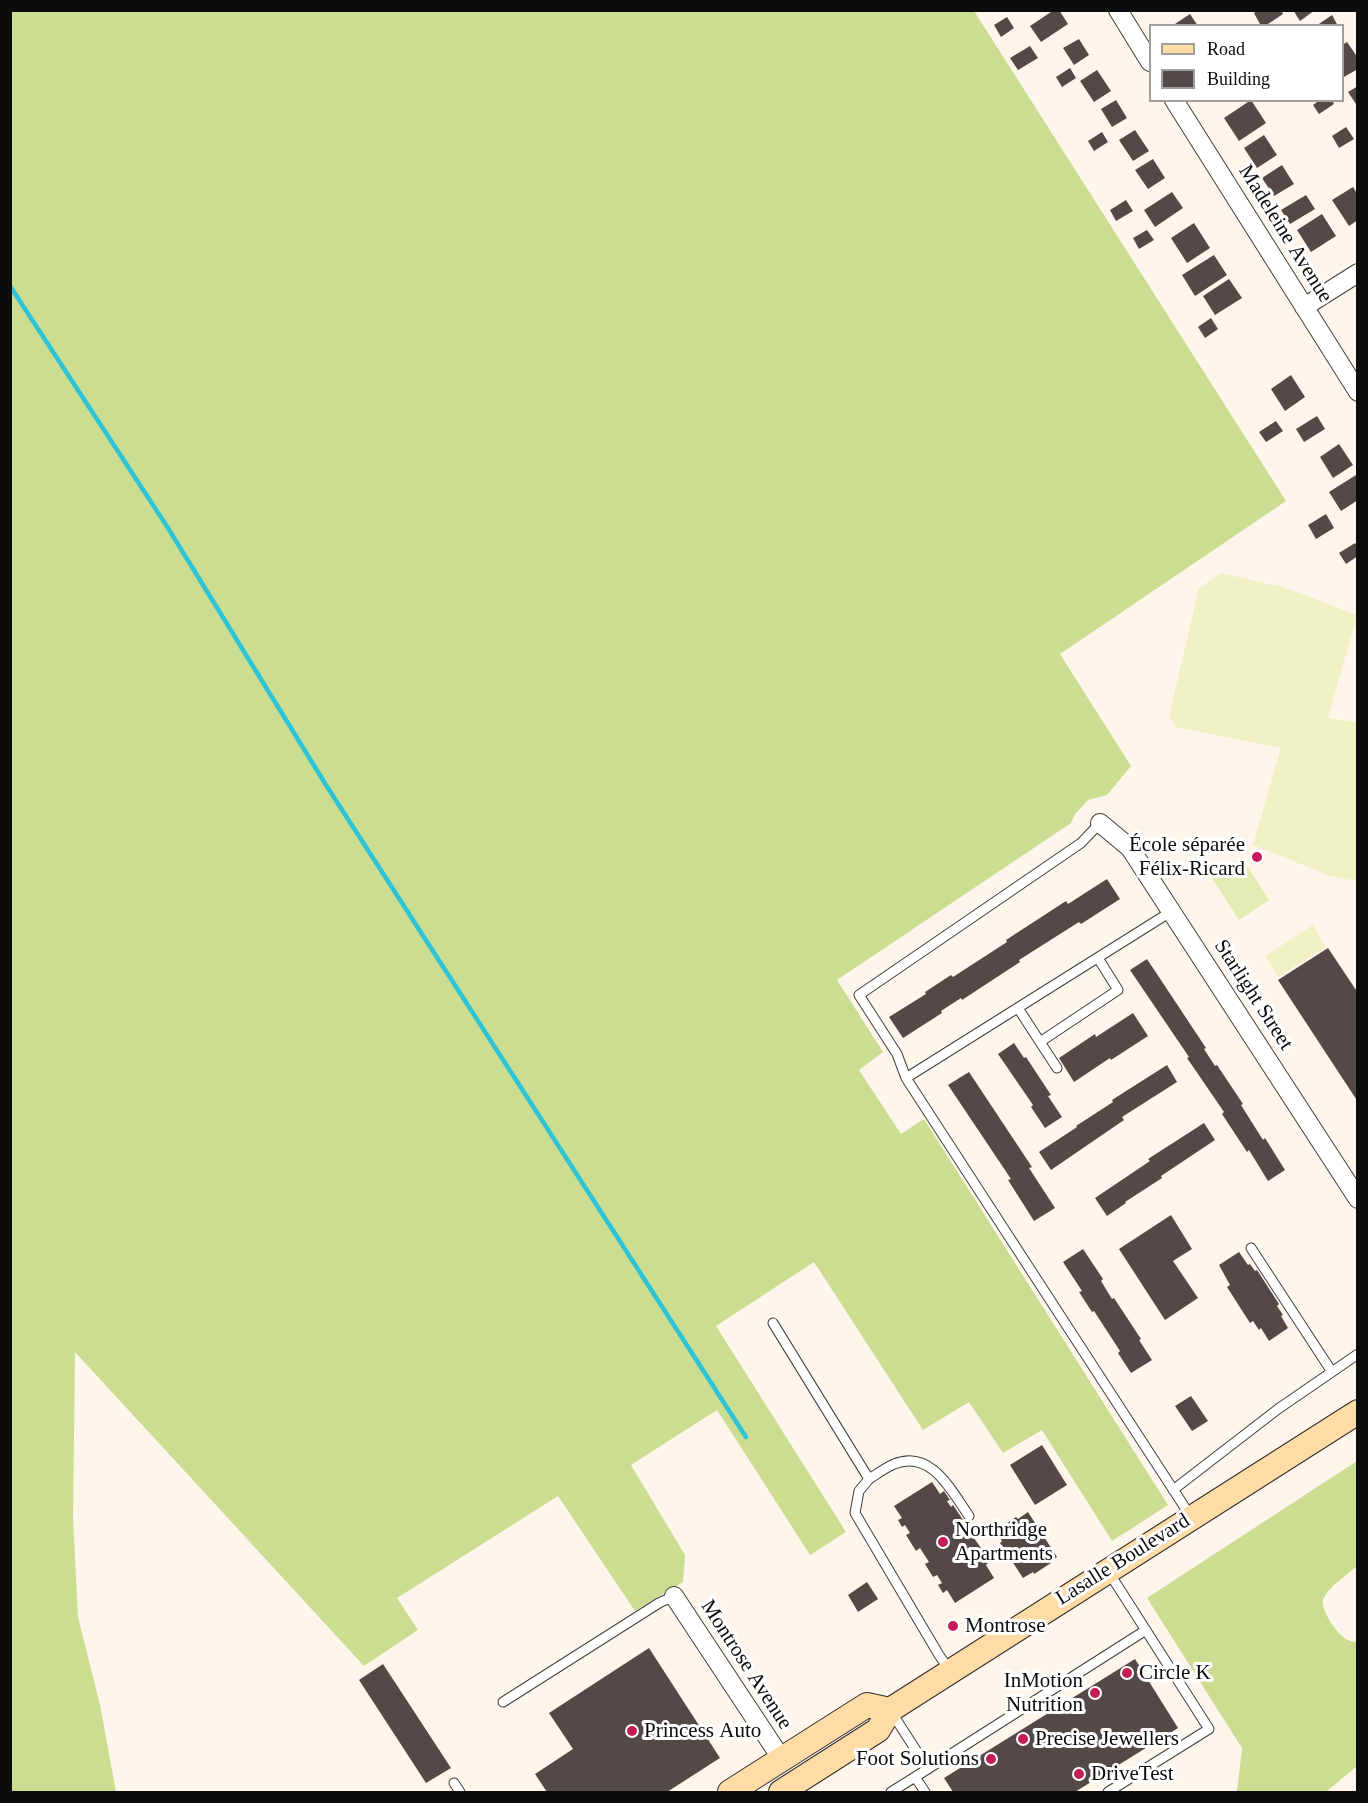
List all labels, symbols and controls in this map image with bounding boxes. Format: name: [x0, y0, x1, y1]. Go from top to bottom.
legend: [1149, 24, 1344, 102]
text: Road: [1207, 39, 1245, 59]
text: Building: [1207, 69, 1270, 89]
street label: Madeleine Avenue: [1233, 160, 1337, 308]
place label: École séparée Félix-Ricard: [1129, 832, 1245, 882]
marker: École séparée Félix-Ricard: [1250, 850, 1264, 864]
street label: Starlight Street: [1208, 935, 1298, 1055]
street label: Lasalle Boulevard: [1051, 1509, 1195, 1611]
place label: Northridge Apartments: [955, 1517, 1053, 1567]
marker: Northridge Apartments: [936, 1535, 950, 1549]
street label: Montrose Avenue: [695, 1595, 797, 1735]
place label: Montrose: [965, 1613, 1045, 1639]
marker: Montrose: [946, 1619, 960, 1633]
place label: Circle K: [1139, 1660, 1211, 1686]
marker: Circle K: [1120, 1666, 1134, 1680]
place label: InMotion Nutrition: [1004, 1668, 1083, 1718]
marker: InMotion Nutrition: [1088, 1686, 1102, 1700]
place label: Princess Auto: [644, 1718, 761, 1744]
marker: Princess Auto: [625, 1724, 639, 1738]
place label: Precise Jewellers: [1035, 1726, 1179, 1752]
marker: Precise Jewellers: [1016, 1732, 1030, 1746]
place label: Foot Solutions: [856, 1746, 979, 1772]
marker: Foot Solutions: [984, 1752, 998, 1766]
place label: DriveTest: [1091, 1761, 1174, 1787]
marker: DriveTest: [1072, 1767, 1086, 1781]

